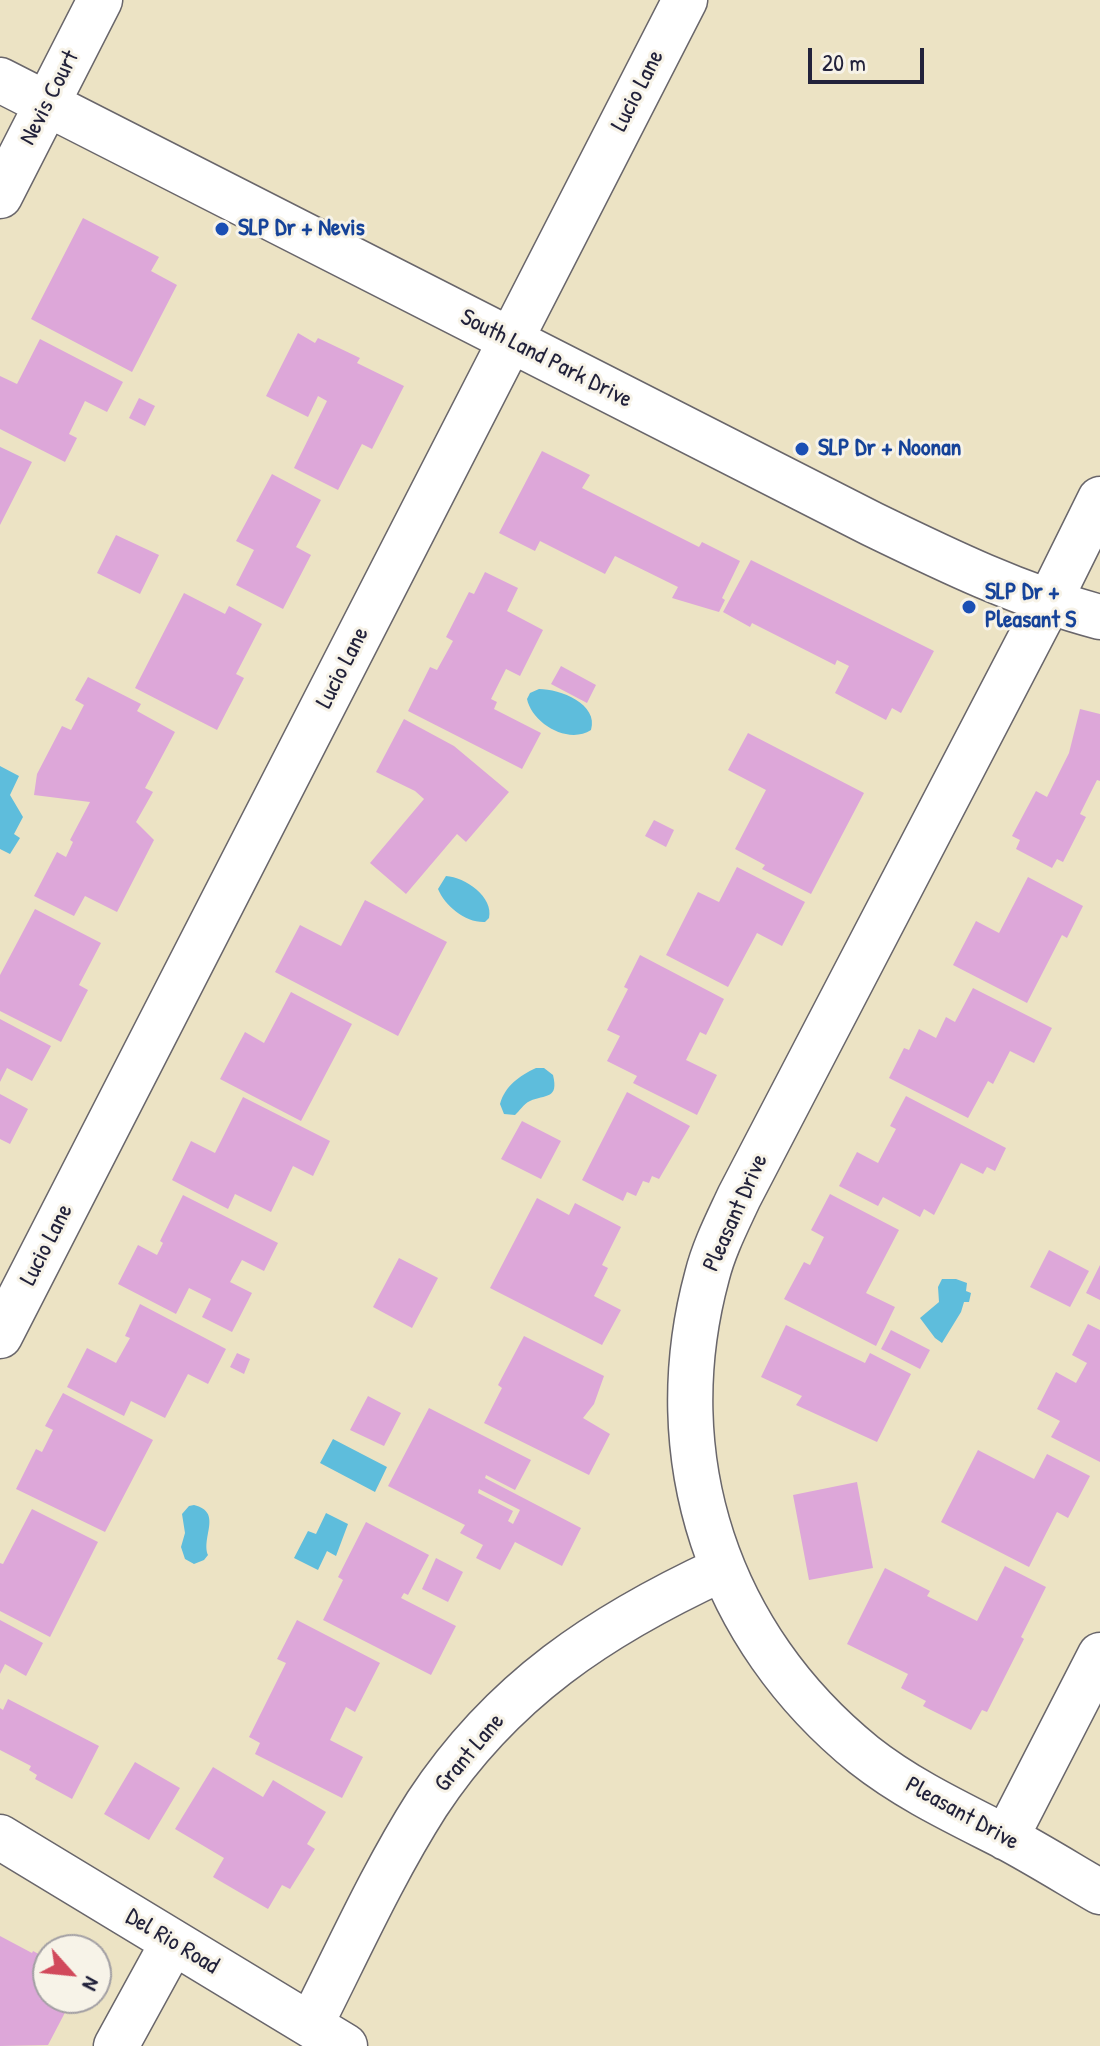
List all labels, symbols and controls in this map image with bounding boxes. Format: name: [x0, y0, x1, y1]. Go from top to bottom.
scale bar: [812, 32, 928, 82]
street label: Nevis Court: [14, 46, 86, 150]
street label: Lucio Lane: [605, 46, 671, 136]
text: 20 m: [822, 46, 866, 78]
place label: SLP Dr + Nevis: [238, 215, 365, 243]
marker: SLP Dr + Nevis: [213, 220, 231, 238]
street label: South Land Park Drive: [455, 303, 637, 415]
place label: SLP Dr + Noonan: [818, 435, 961, 463]
marker: SLP Dr + Noonan: [793, 440, 811, 458]
place label: SLP Dr + Pleasant S: [985, 579, 1076, 635]
marker: SLP Dr + Pleasant S: [960, 598, 978, 616]
street label: Lucio Lane: [310, 623, 376, 713]
street label: Pleasant Drive: [697, 1150, 775, 1276]
street label: Lucio Lane: [14, 1200, 80, 1290]
street label: Grant Lane: [429, 1708, 511, 1798]
street label: Pleasant Drive: [900, 1771, 1024, 1857]
street label: Del Rio Road: [120, 1903, 224, 1981]
north arrow: [32, 1934, 112, 2014]
text: N: [76, 1972, 108, 1996]

